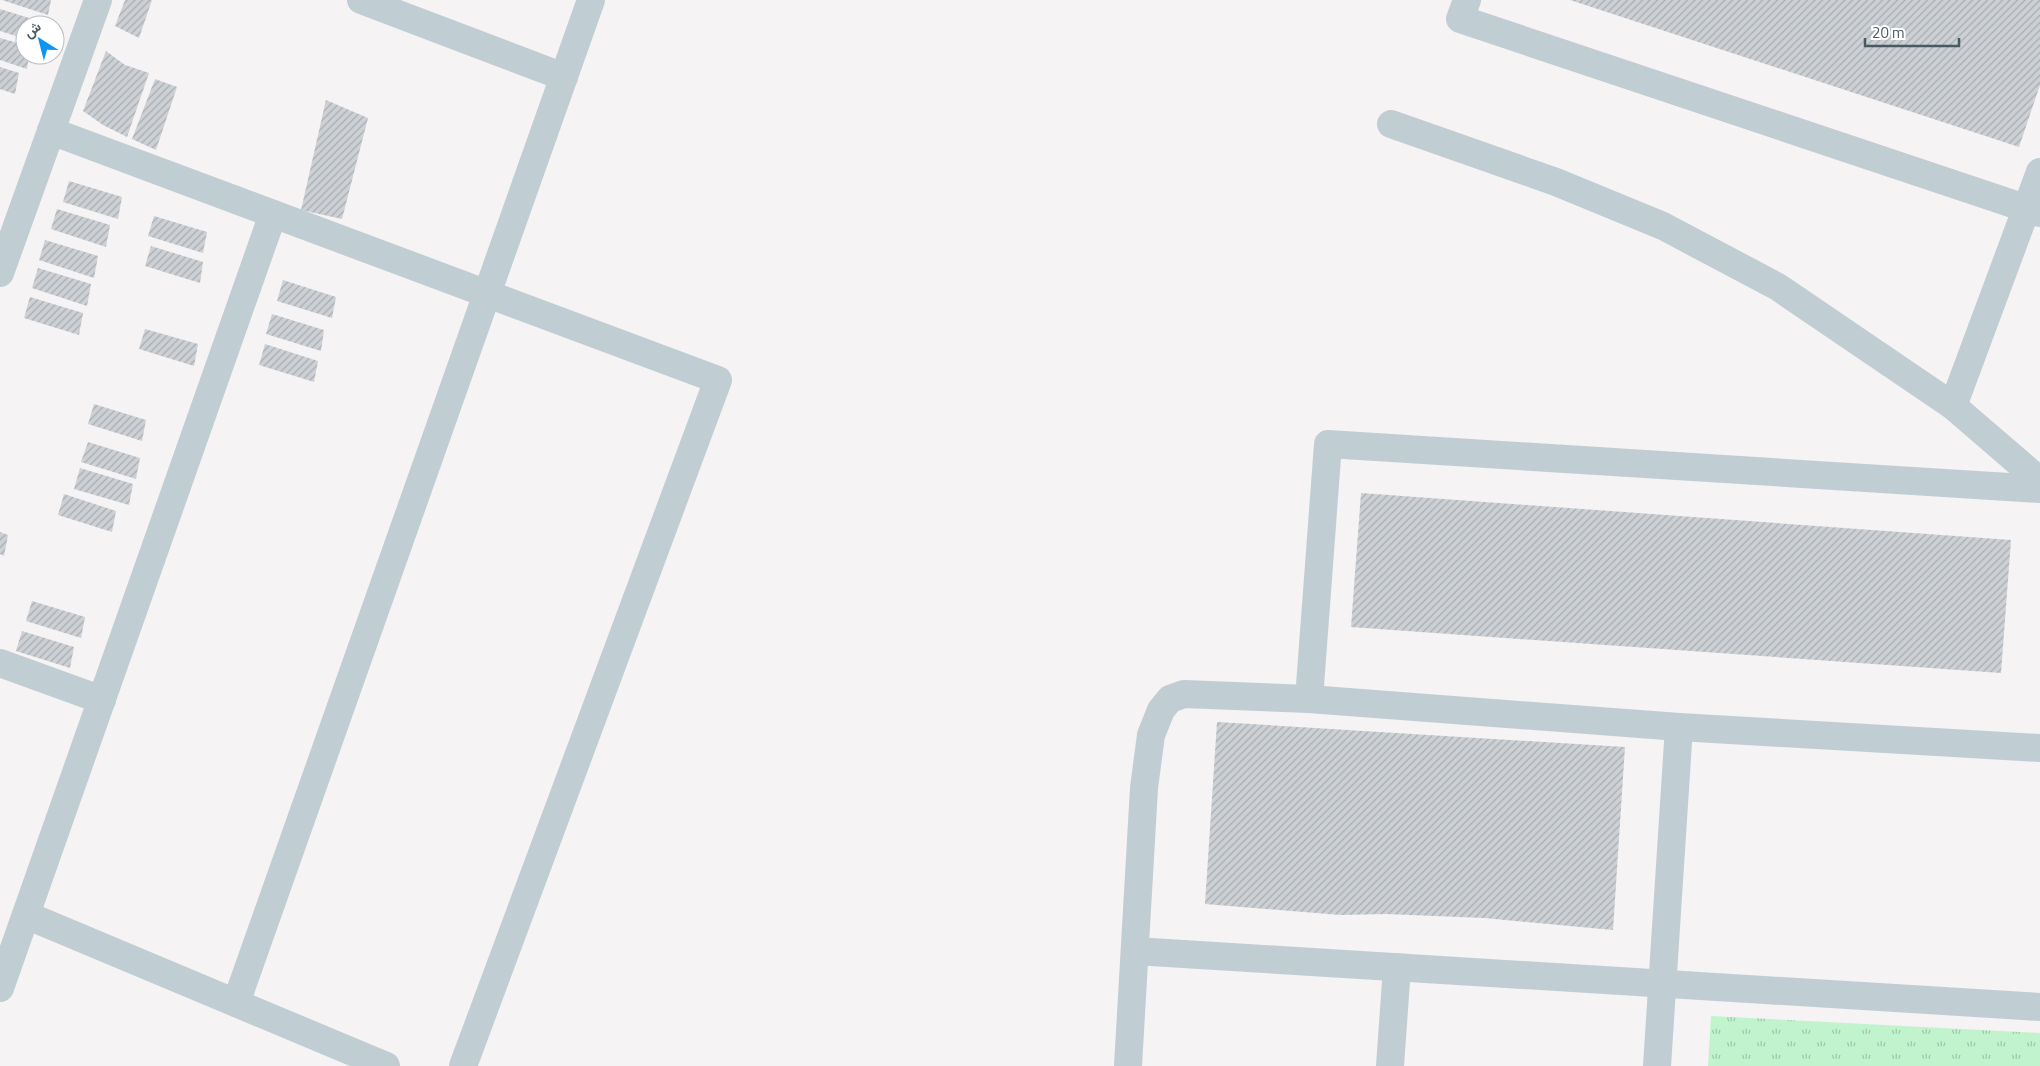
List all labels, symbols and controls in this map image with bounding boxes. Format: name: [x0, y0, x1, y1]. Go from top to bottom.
north arrow: [15, 15, 65, 65]
scale bar: [1865, 15, 1959, 47]
text: ش: [19, 16, 45, 43]
text: 20 m: [1872, 21, 1905, 44]

